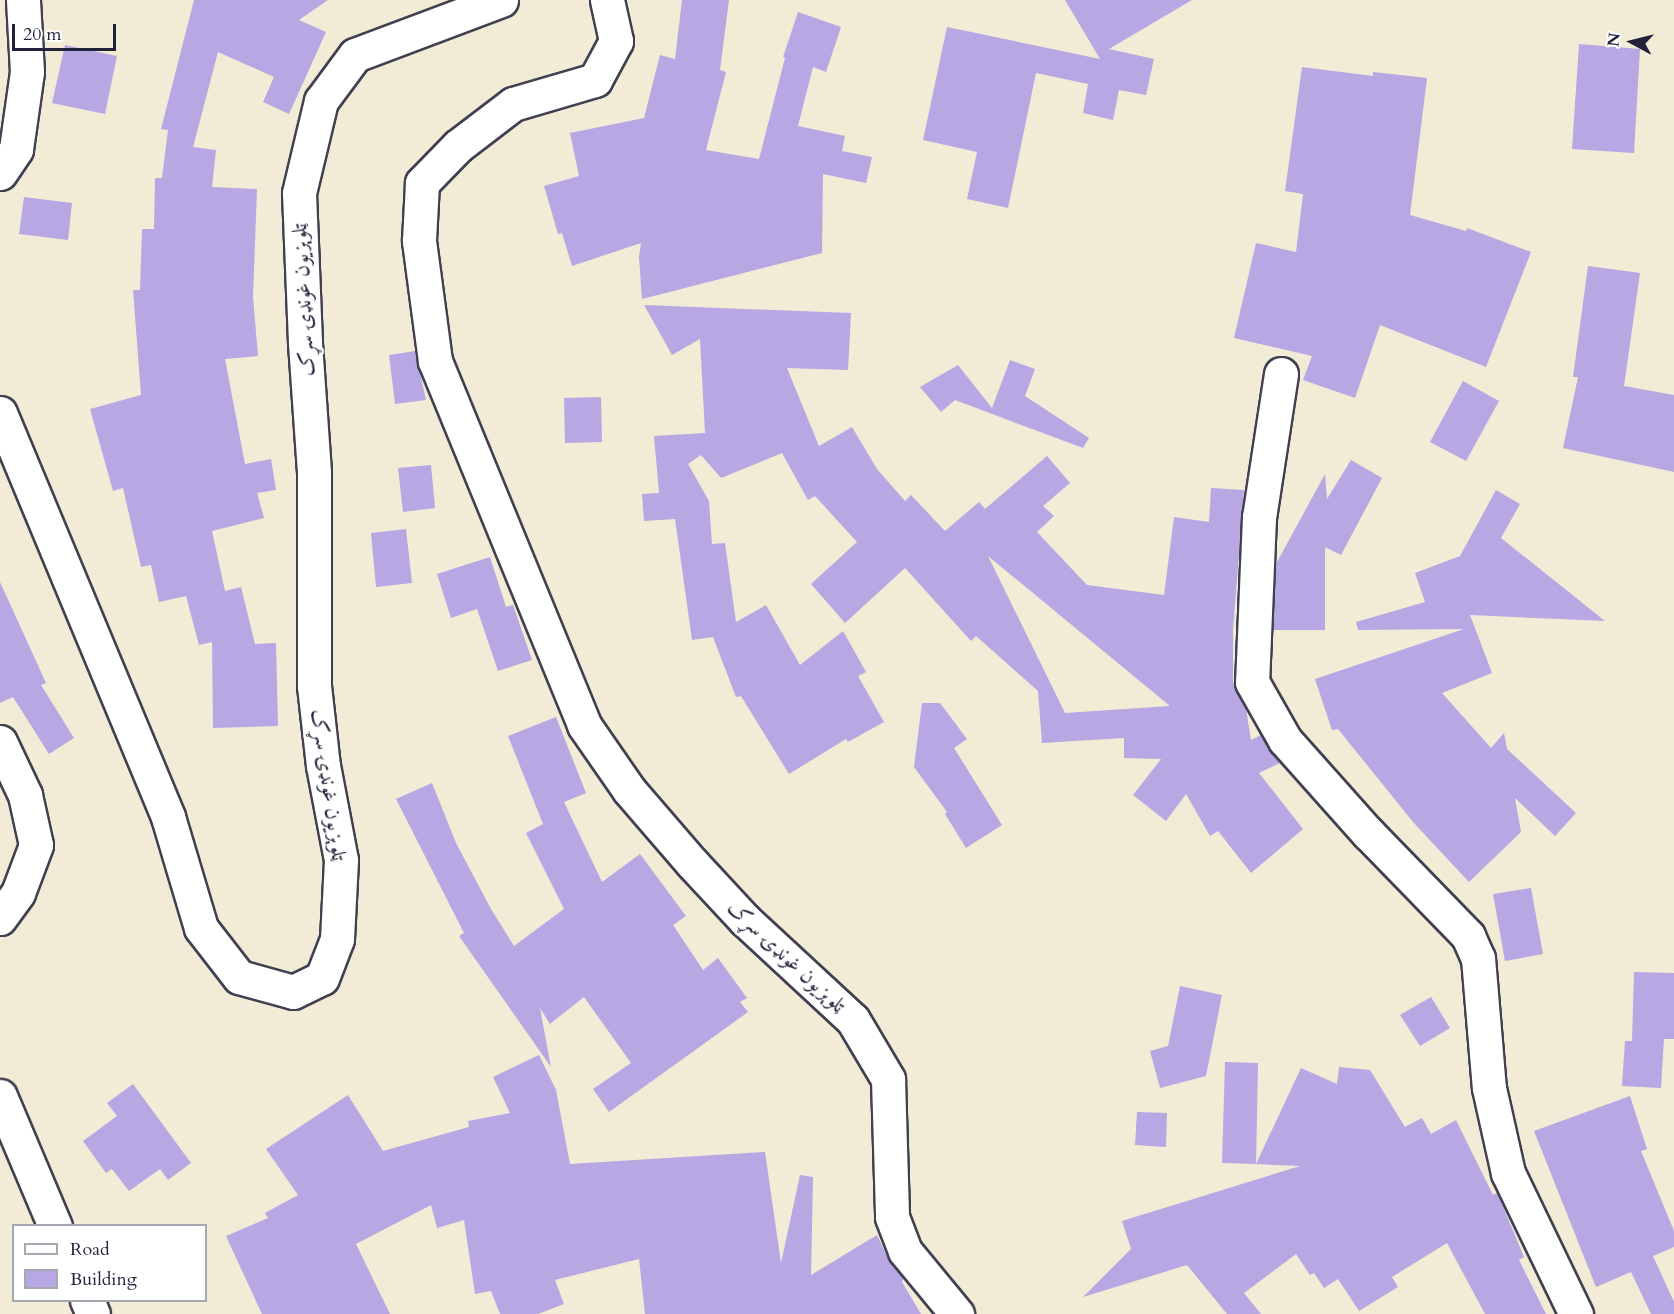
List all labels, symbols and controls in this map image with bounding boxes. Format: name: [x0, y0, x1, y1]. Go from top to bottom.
scale bar: [15, 12, 118, 50]
north arrow: [1602, 12, 1662, 72]
text: 20 m: [23, 22, 62, 47]
text: N: [1602, 32, 1626, 48]
street label: ټلوېزيون غونډۍ سړک: [287, 223, 321, 377]
street label: ټلوېزيون غونډۍ سړک: [305, 708, 351, 862]
street label: ټلوېزيون غونډۍ سړک: [722, 896, 850, 1018]
legend: [12, 1224, 207, 1302]
text: Road: [70, 1237, 110, 1262]
text: Building: [70, 1267, 137, 1292]

